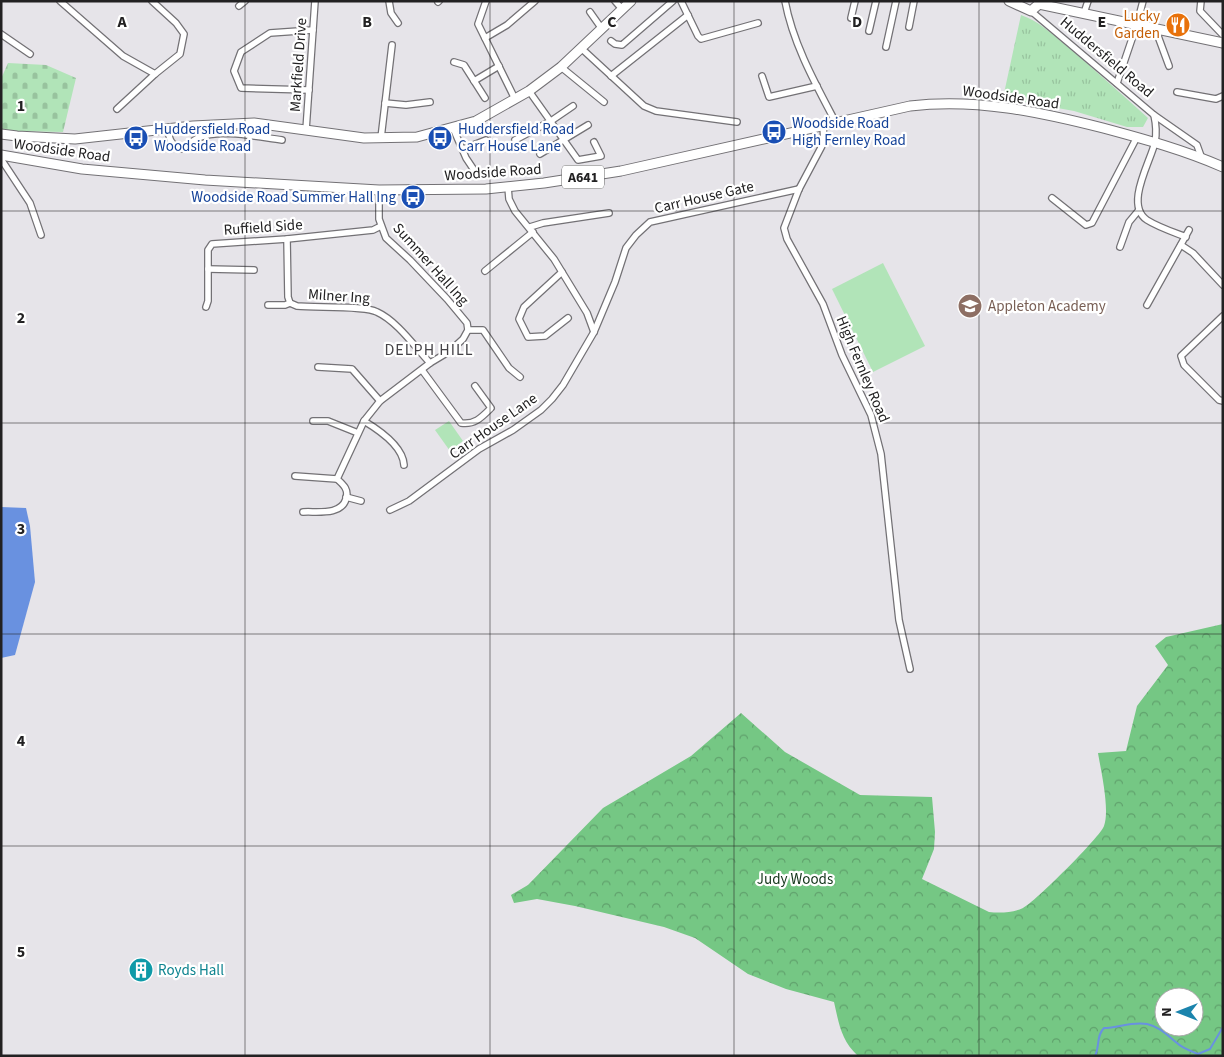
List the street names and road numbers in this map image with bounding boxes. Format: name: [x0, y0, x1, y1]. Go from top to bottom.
street label: Huddersfield Road: [1055, 12, 1158, 103]
street label: Markfield Drive: [285, 17, 312, 113]
street label: Woodside Road: [961, 80, 1061, 115]
street label: Woodside Road: [12, 133, 112, 168]
street label: Woodside Road: [444, 159, 542, 186]
road number: A641: [562, 166, 604, 188]
street label: Carr House Gate: [652, 176, 756, 219]
street label: Ruffield Side: [223, 214, 303, 241]
street label: Summer Hall Ing: [388, 219, 474, 310]
street label: Milner Ing: [307, 284, 371, 309]
street label: High Fernley Road: [831, 313, 894, 426]
street label: Carr House Lane: [445, 388, 541, 465]

